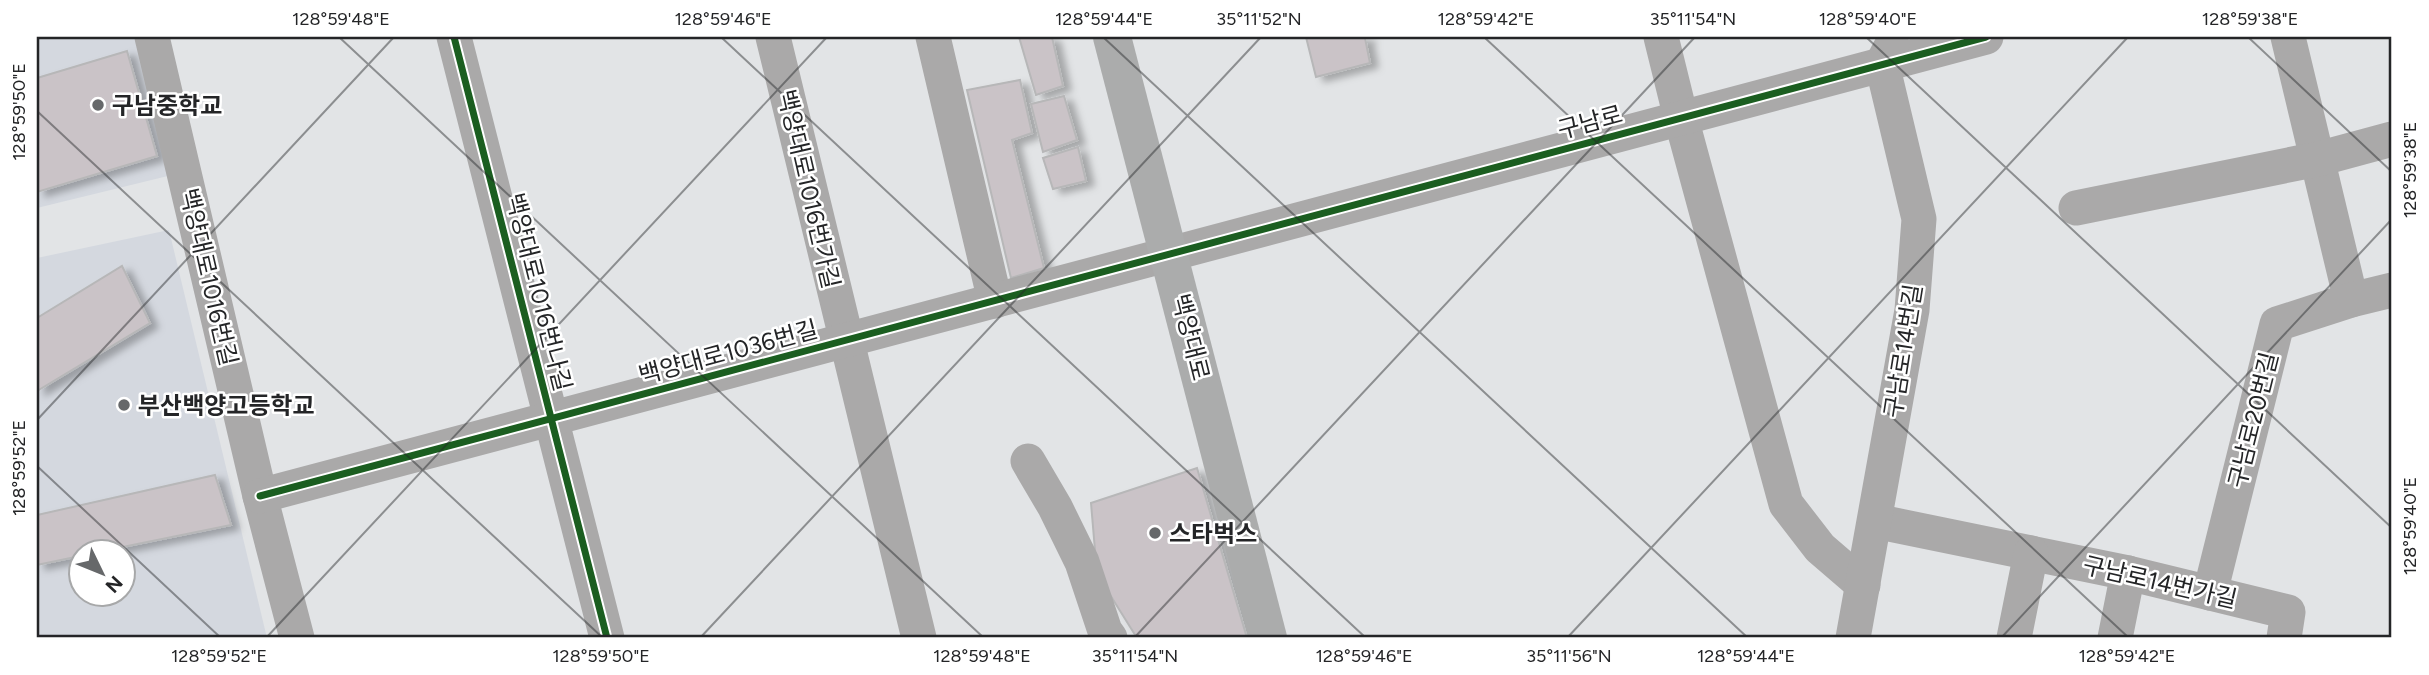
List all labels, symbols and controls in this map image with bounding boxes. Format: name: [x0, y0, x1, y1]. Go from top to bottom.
text: 128°59'48"E: [292, 8, 390, 30]
text: 128°59'46"E: [674, 8, 772, 30]
text: 128°59'44"E: [1055, 8, 1153, 30]
text: 35°11'52"N: [1216, 8, 1302, 30]
text: 128°59'42"E: [1438, 8, 1534, 30]
text: 35°11'54"N: [1650, 8, 1736, 30]
text: 128°59'40"E: [1819, 8, 1917, 30]
text: 128°59'38"E: [2202, 8, 2298, 30]
text: 128°59'50"E: [8, 63, 30, 161]
street label: 백양대로1016번가길: [772, 87, 846, 291]
place label: 구남중학교: [112, 91, 222, 120]
marker: 구남중학교: [90, 97, 106, 113]
street label: 구남로: [1554, 99, 1626, 145]
text: 128°59'38"E: [2399, 122, 2421, 218]
street label: 백양대로1016번길: [174, 185, 244, 369]
street label: 백양대로1016번나길: [500, 190, 578, 394]
street label: 구남로14번길: [1878, 282, 1928, 420]
street label: 백양대로: [1166, 291, 1216, 383]
street label: 백양대로1036번길: [635, 314, 821, 390]
street label: 구남로20번길: [2222, 349, 2284, 491]
place label: 부산백양고등학교: [138, 391, 315, 420]
marker: 부산백양고등학교: [116, 397, 132, 413]
text: 128°59'52"E: [8, 420, 30, 516]
text: 128°59'40"E: [2399, 477, 2421, 575]
place label: 스타벅스: [1169, 519, 1257, 548]
marker: 스타벅스: [1147, 525, 1163, 541]
north arrow: [66, 538, 136, 608]
street label: 구남로14번가길: [2080, 550, 2240, 614]
text: N: [101, 571, 127, 597]
text: 128°59'52"E: [171, 645, 267, 667]
text: 128°59'50"E: [552, 645, 650, 667]
text: 128°59'48"E: [933, 645, 1031, 667]
text: 35°11'54"N: [1092, 645, 1178, 667]
text: 128°59'46"E: [1315, 645, 1413, 667]
text: 35°11'56"N: [1526, 645, 1612, 667]
text: 128°59'44"E: [1697, 645, 1795, 667]
text: 128°59'42"E: [2079, 645, 2175, 667]

